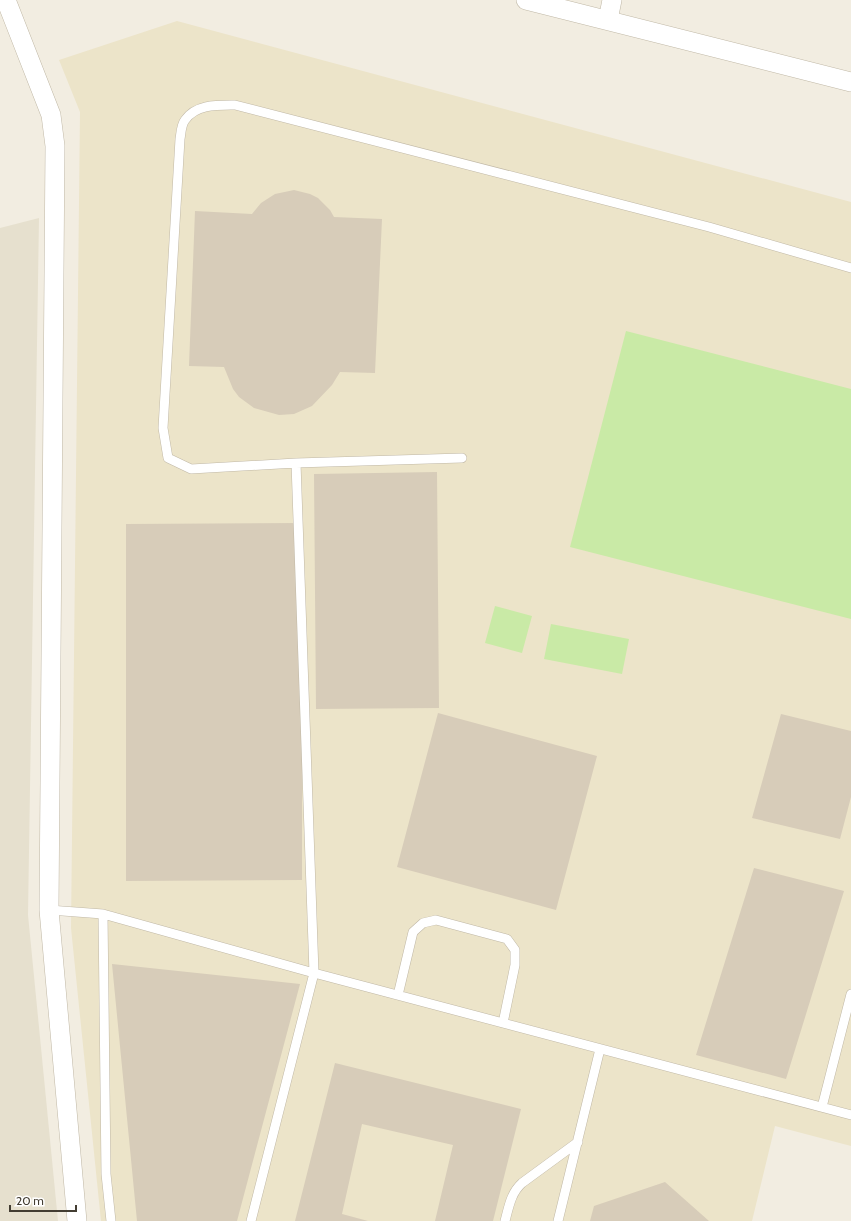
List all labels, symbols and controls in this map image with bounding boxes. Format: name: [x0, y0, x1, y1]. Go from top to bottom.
scale bar: [10, 1187, 76, 1213]
text: 20 m: [16, 1193, 44, 1208]

